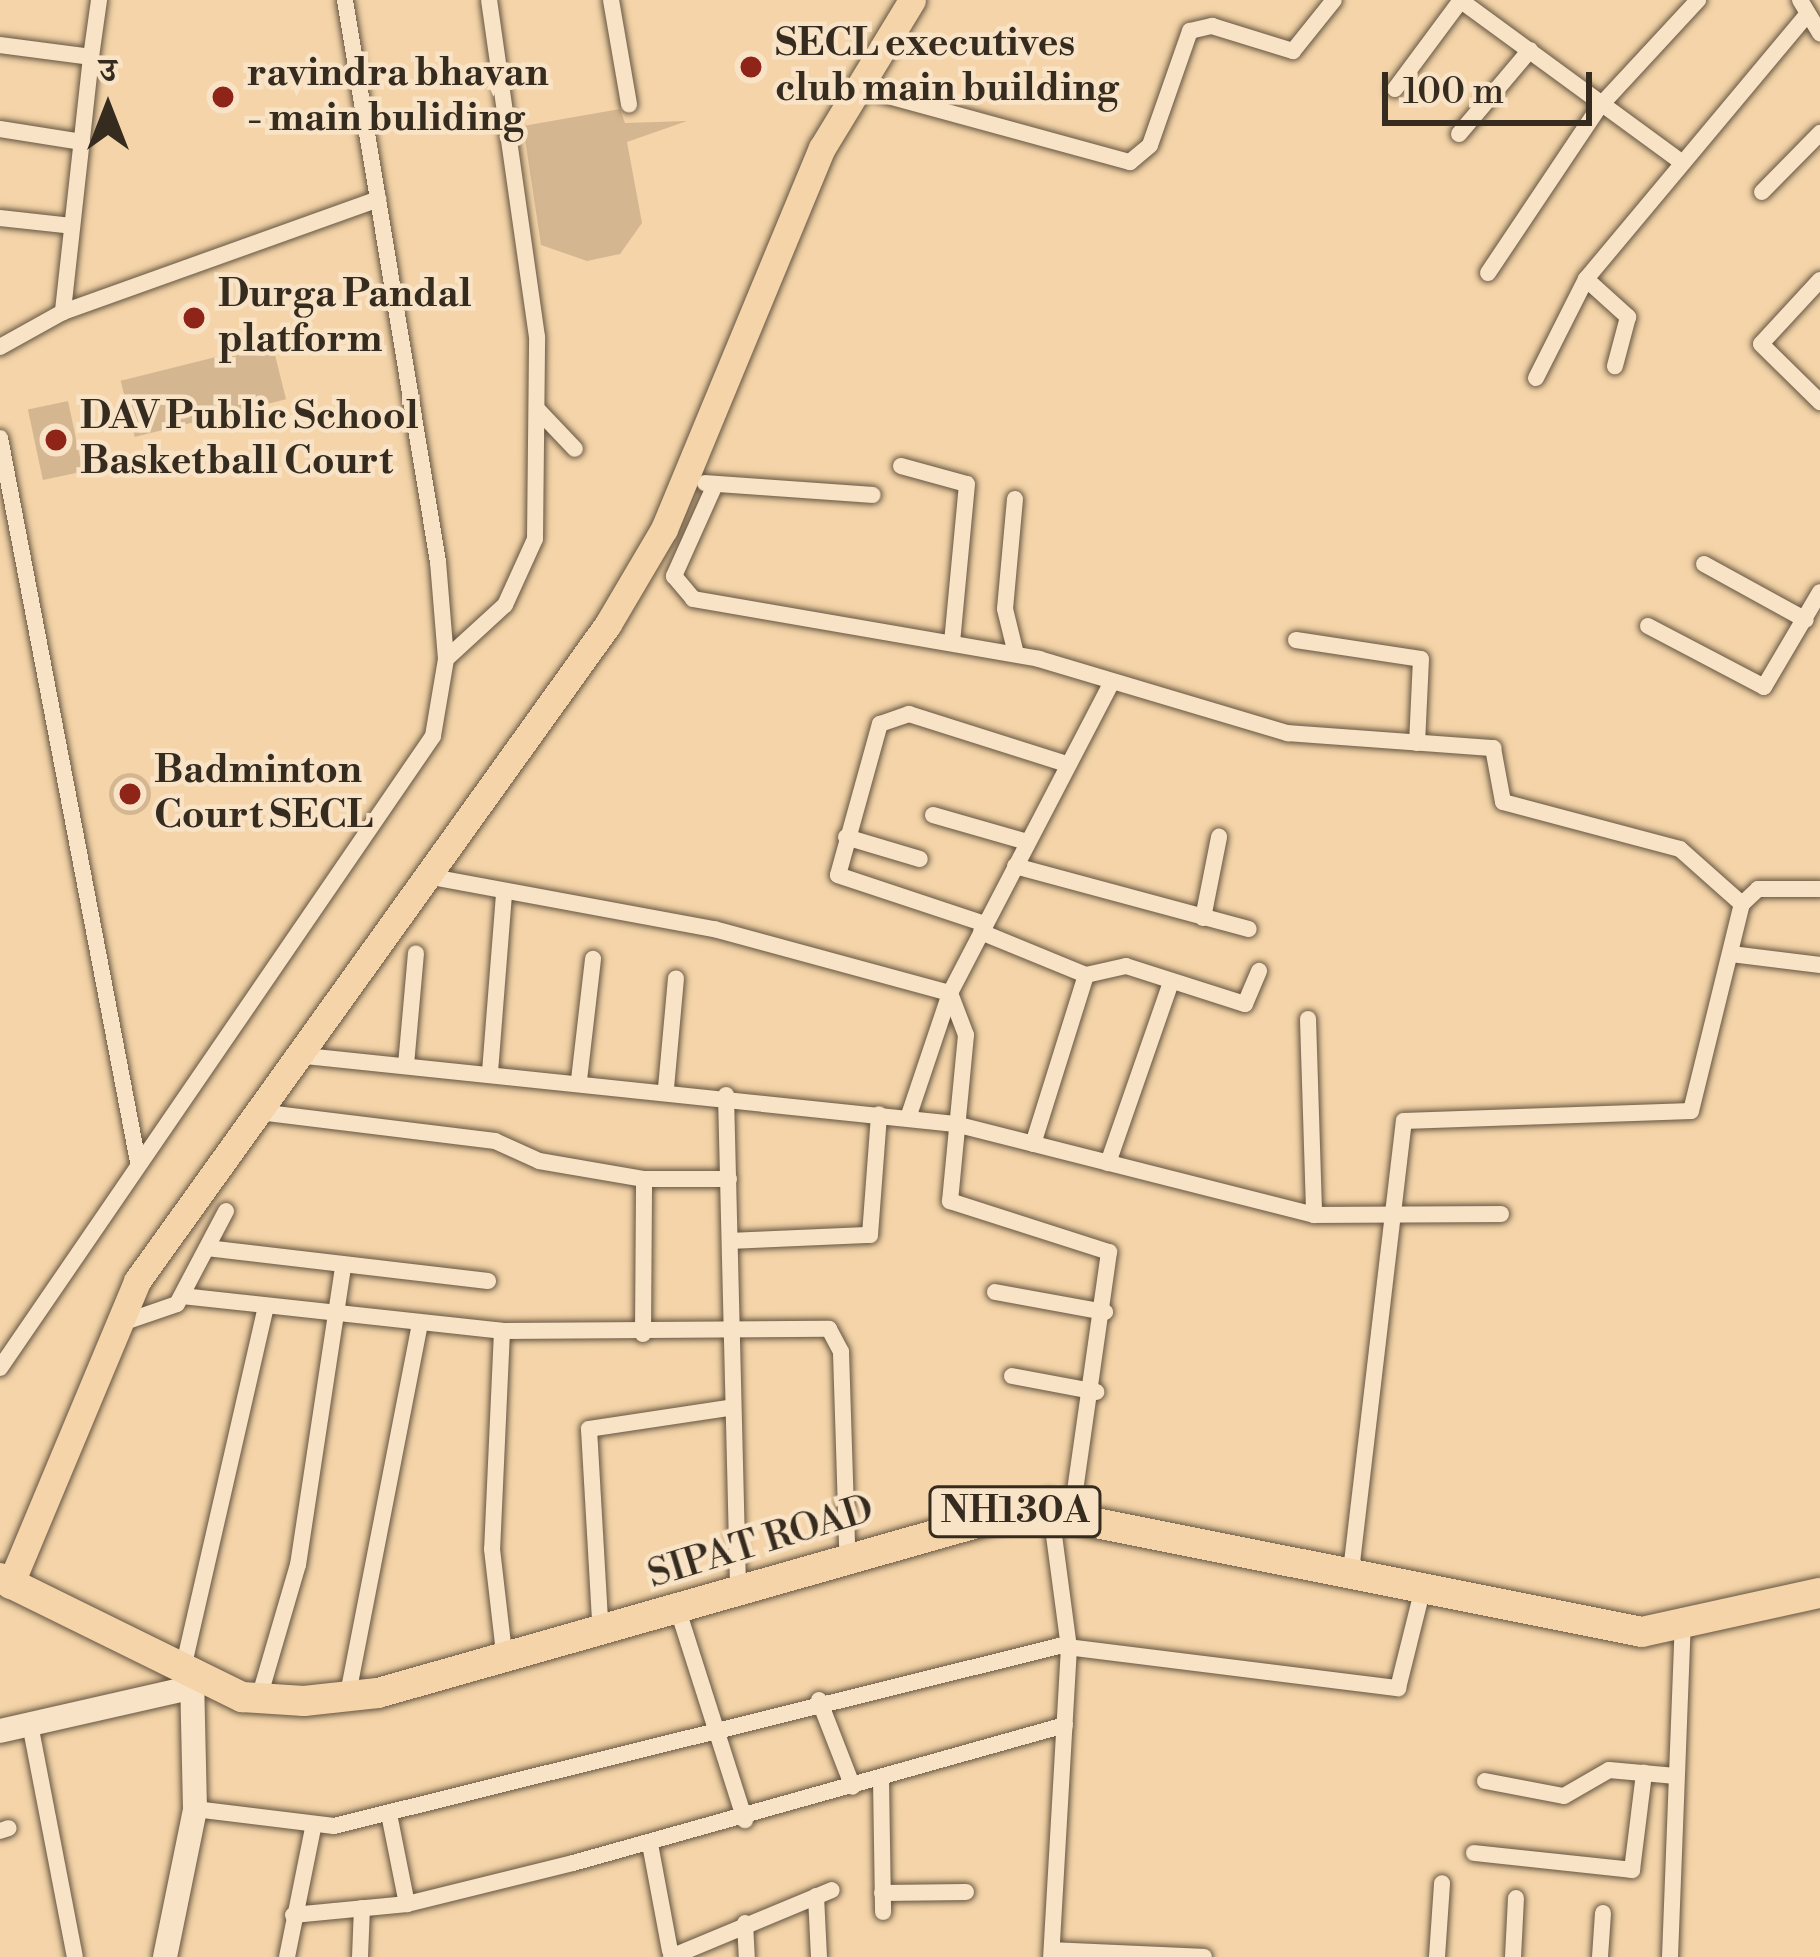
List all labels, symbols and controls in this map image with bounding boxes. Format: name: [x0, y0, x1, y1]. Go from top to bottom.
place label: SECL executives club main building: [775, 22, 1119, 113]
north arrow: [48, 48, 168, 168]
scale bar: [1388, 48, 1598, 122]
text: उ: [100, 51, 116, 92]
place label: ravindra bhavan - main buliding: [247, 52, 549, 143]
marker: SECL executives club main building: [738, 54, 764, 80]
text: 100 m: [1403, 70, 1504, 115]
marker: ravindra bhavan - main buliding: [210, 84, 236, 110]
place label: Durga Pandal platform: [218, 273, 471, 364]
marker: Durga Pandal platform: [181, 305, 207, 331]
place label: DAV Public School Basketball Court: [80, 395, 419, 486]
marker: DAV Public School Basketball Court: [43, 427, 69, 453]
place label: Badminton Court SECL: [154, 749, 373, 840]
marker: Badminton Court SECL: [117, 781, 143, 807]
road number: NH130A: [928, 1482, 1102, 1542]
street label: SIPAT ROAD: [642, 1486, 880, 1600]

